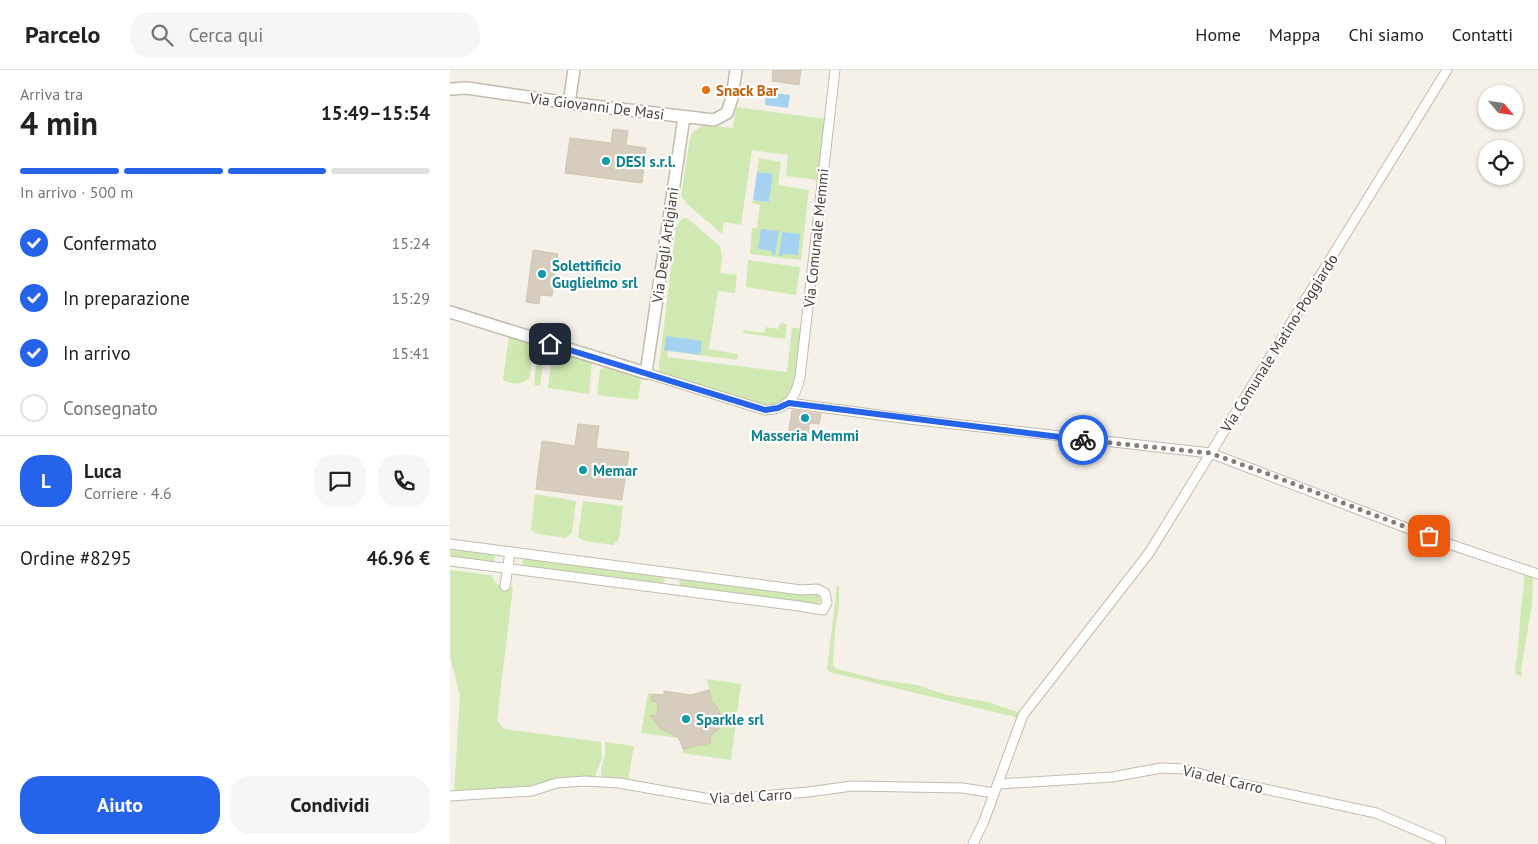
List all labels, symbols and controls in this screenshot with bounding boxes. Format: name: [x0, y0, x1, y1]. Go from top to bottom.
search box: [130, 12, 480, 57]
text: Parcelo: [25, 19, 100, 50]
icon: search: [148, 21, 176, 49]
text: Cerca qui: [188, 23, 263, 47]
text: Home: [1195, 23, 1241, 46]
text: Mappa: [1269, 23, 1320, 46]
text: Chi siamo: [1348, 23, 1424, 46]
text: Contatti: [1452, 23, 1513, 46]
place label: Snack Bar: [716, 81, 779, 100]
text: Arriva tra: [20, 84, 83, 104]
marker: Snack Bar: [700, 84, 712, 96]
north arrow: [1478, 85, 1522, 130]
map controls: [1478, 85, 1523, 185]
street label: Via Giovanni De Masi: [528, 88, 665, 124]
text: 15:49–15:54: [321, 101, 430, 125]
text: 4 min: [20, 102, 98, 144]
button: locate: [1478, 140, 1523, 185]
place label: DESI s.r.l.: [616, 152, 676, 171]
marker: DESI s.r.l.: [600, 155, 612, 167]
street label: Via Comunale Memmi: [799, 167, 833, 310]
text: In arrivo · 500 m: [20, 182, 133, 202]
street label: Via Degli Artigiani: [647, 186, 683, 305]
icon: check: [20, 229, 48, 257]
text: Confermato: [63, 231, 157, 255]
text: 15:24: [392, 233, 430, 253]
street label: Via Comunale Matino-Poggiardo: [1216, 250, 1342, 437]
place label: Solettificio Guglielmo srl: [552, 256, 638, 292]
marker: Solettificio Guglielmo srl: [536, 268, 548, 280]
icon: check: [20, 284, 48, 312]
text: In preparazione: [63, 286, 190, 310]
text: 15:29: [392, 288, 430, 308]
pin: [529, 323, 571, 365]
icon: home: [536, 330, 564, 358]
icon: check: [20, 339, 48, 367]
text: In arrivo: [63, 341, 131, 365]
text: 15:41: [392, 343, 430, 363]
text: Consegnato: [63, 396, 158, 420]
marker: Masseria Memmi: [799, 412, 811, 424]
courier: [1058, 415, 1108, 465]
place label: Masseria Memmi: [751, 426, 859, 445]
icon: bike: [1069, 426, 1097, 454]
button: chat: [314, 455, 366, 507]
button: phone: [378, 455, 430, 507]
text: Luca: [84, 459, 122, 483]
place label: Memar: [593, 461, 638, 480]
marker: Memar: [577, 464, 589, 476]
text: L: [41, 469, 51, 493]
text: Corriere · 4.6: [84, 483, 172, 503]
pin: [1408, 515, 1450, 557]
icon: bag: [1415, 522, 1443, 550]
text: Ordine #8295: [20, 546, 132, 570]
text: 46.96 €: [367, 546, 430, 570]
place label: Sparkle srl: [696, 710, 765, 729]
marker: Sparkle srl: [680, 713, 692, 725]
street label: Via del Carro: [1180, 760, 1265, 797]
button: Aiuto: [20, 776, 220, 834]
button: Condividi: [230, 776, 430, 834]
street label: Via del Carro: [709, 784, 792, 808]

